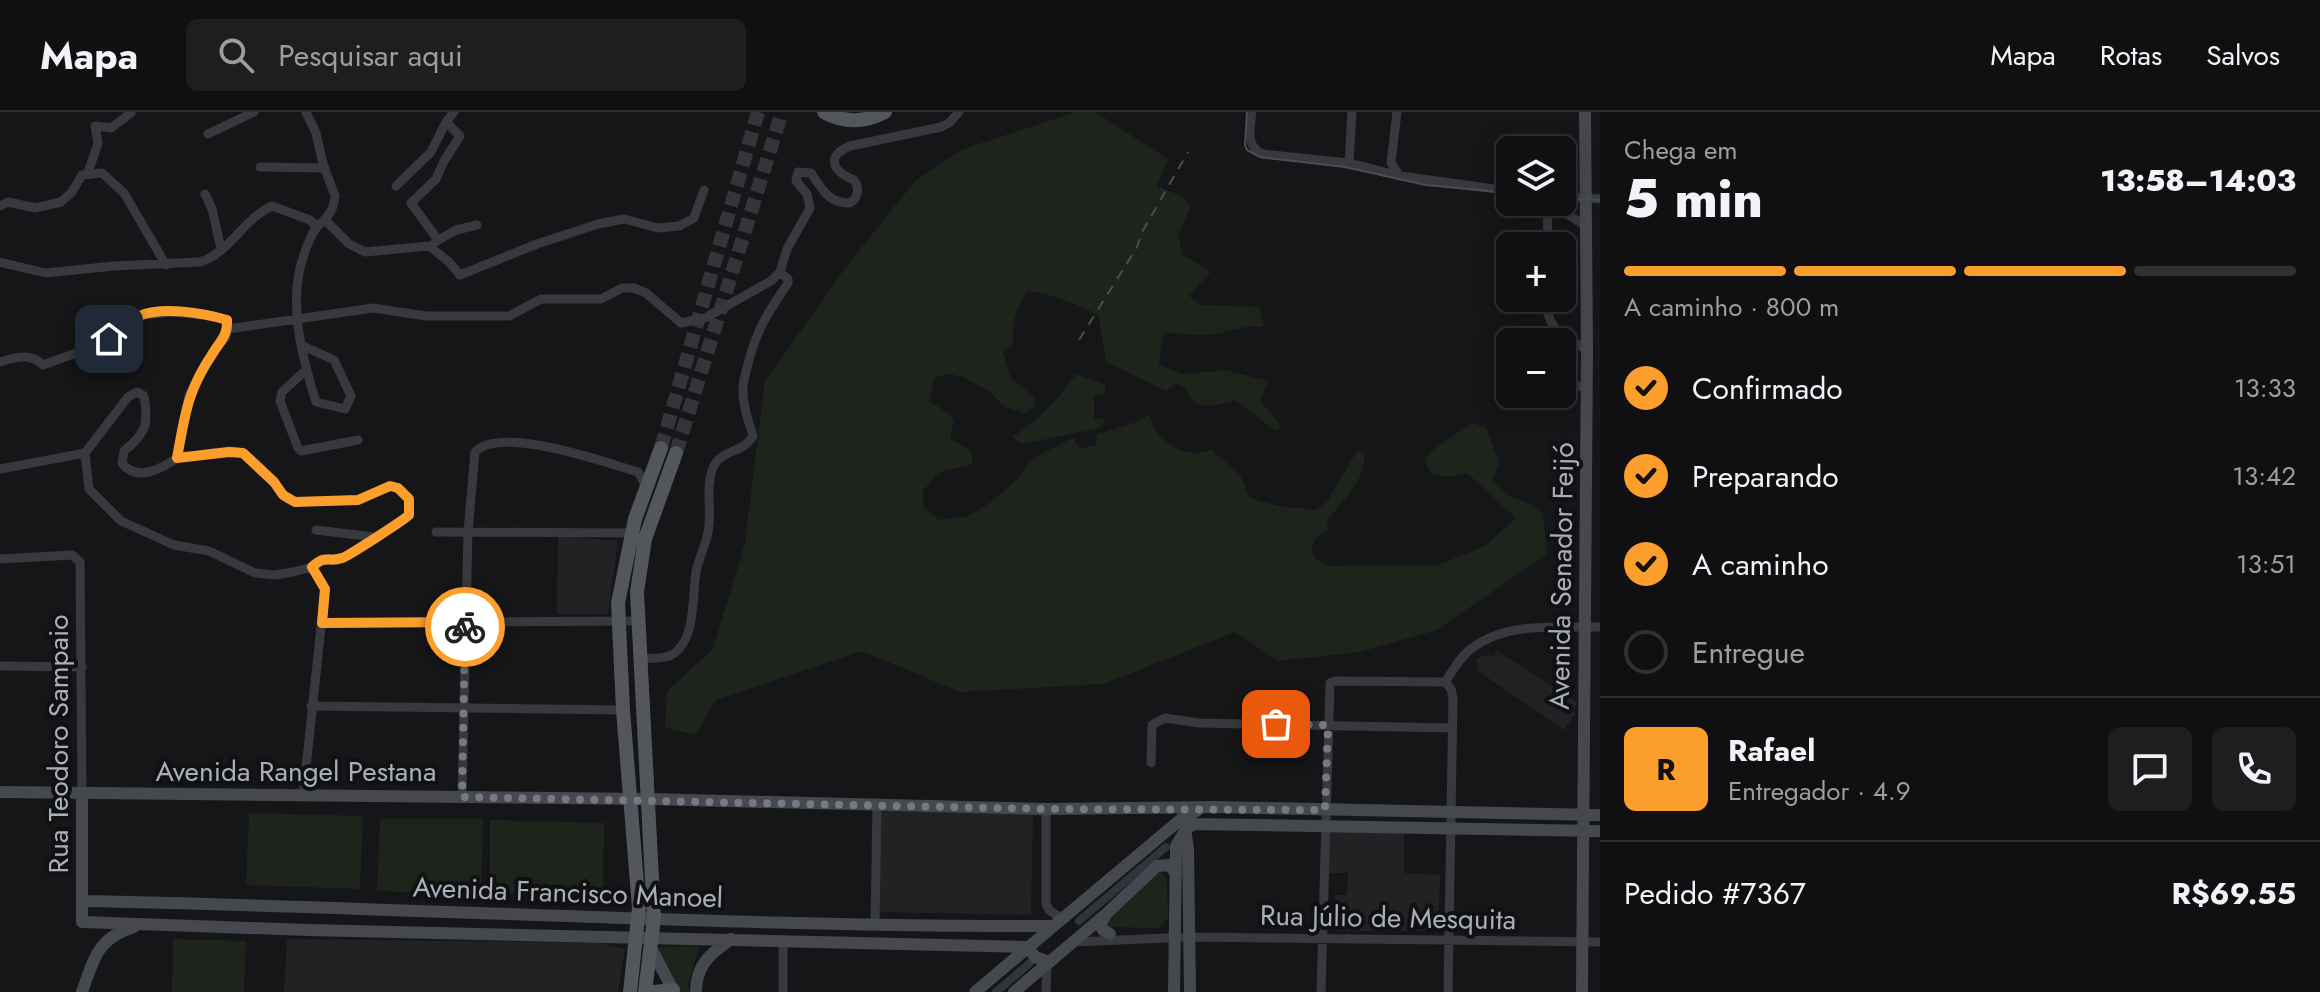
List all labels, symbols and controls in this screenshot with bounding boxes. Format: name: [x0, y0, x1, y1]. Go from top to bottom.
search box: [186, 19, 746, 91]
text: Mapa: [40, 28, 138, 83]
icon: search: [214, 33, 258, 77]
text: Pesquisar aqui: [278, 34, 463, 77]
text: Mapa: [1990, 35, 2056, 76]
text: Rotas: [2100, 35, 2162, 76]
text: Salvos: [2206, 35, 2280, 76]
text: Chega em: [1624, 131, 1738, 169]
map controls: [1496, 136, 1576, 408]
button: layers: [1496, 136, 1576, 216]
text: 13:58–14:03: [2100, 159, 2296, 202]
text: 5 min: [1624, 161, 1763, 237]
button: +: [1496, 232, 1576, 312]
text: A caminho · 800 m: [1624, 288, 1839, 326]
pin: [75, 305, 143, 373]
icon: home: [87, 317, 131, 361]
button: −: [1496, 328, 1576, 408]
icon: check: [1624, 366, 1668, 410]
text: Confirmado: [1692, 367, 1843, 410]
text: 13:33: [2234, 369, 2296, 407]
street label: Avenida Senador Feijó: [1539, 442, 1584, 710]
icon: check: [1624, 454, 1668, 498]
text: Preparando: [1692, 455, 1839, 498]
text: 13:42: [2232, 457, 2296, 495]
icon: check: [1624, 542, 1668, 586]
text: A caminho: [1692, 543, 1829, 586]
text: 13:51: [2236, 545, 2296, 583]
courier: [425, 587, 505, 667]
icon: bike: [443, 605, 487, 649]
street label: Rua Teodoro Sampaio: [38, 615, 79, 873]
text: Entregue: [1692, 631, 1805, 674]
pin: [1242, 690, 1310, 758]
icon: bag: [1254, 702, 1298, 746]
button: chat: [2108, 727, 2192, 811]
button: phone: [2212, 727, 2296, 811]
text: Rafael: [1728, 729, 1815, 772]
text: R: [1656, 748, 1676, 791]
street label: Avenida Rangel Pestana: [156, 751, 436, 792]
text: Entregador · 4.9: [1728, 772, 1911, 810]
street label: Avenida Francisco Manoel: [412, 867, 724, 918]
text: Pedido #7367: [1624, 872, 1806, 915]
text: R$69.55: [2172, 872, 2296, 915]
street label: Rua Júlio de Mesquita: [1259, 895, 1517, 940]

